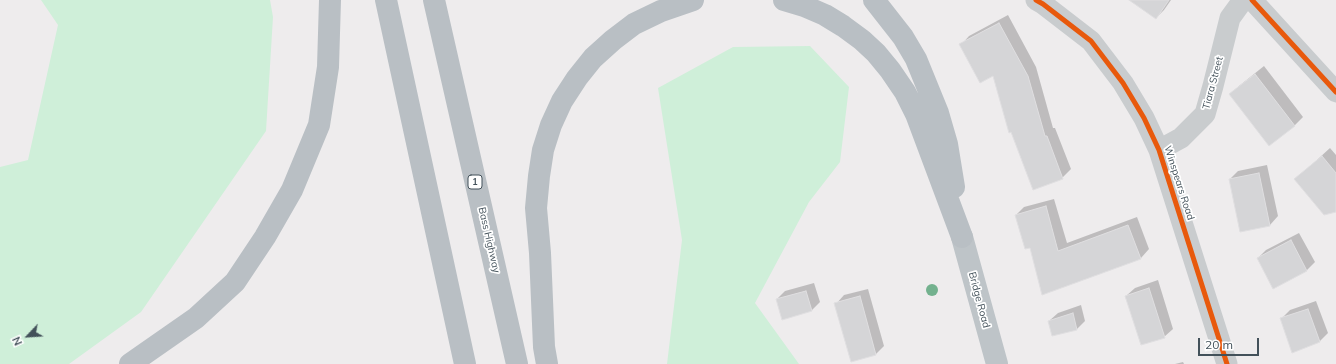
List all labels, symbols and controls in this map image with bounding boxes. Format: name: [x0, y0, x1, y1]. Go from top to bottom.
street label: Tiara Street: [1200, 55, 1226, 111]
street label: Winspears Road: [1161, 144, 1197, 222]
road number: 1: [468, 175, 482, 189]
street label: Bass Highway: [476, 206, 502, 274]
street label: Bridge Road: [966, 271, 992, 329]
north arrow: [8, 316, 48, 356]
scale bar: [1200, 330, 1261, 356]
text: N: [9, 334, 25, 348]
text: 20 m: [1205, 337, 1233, 352]

